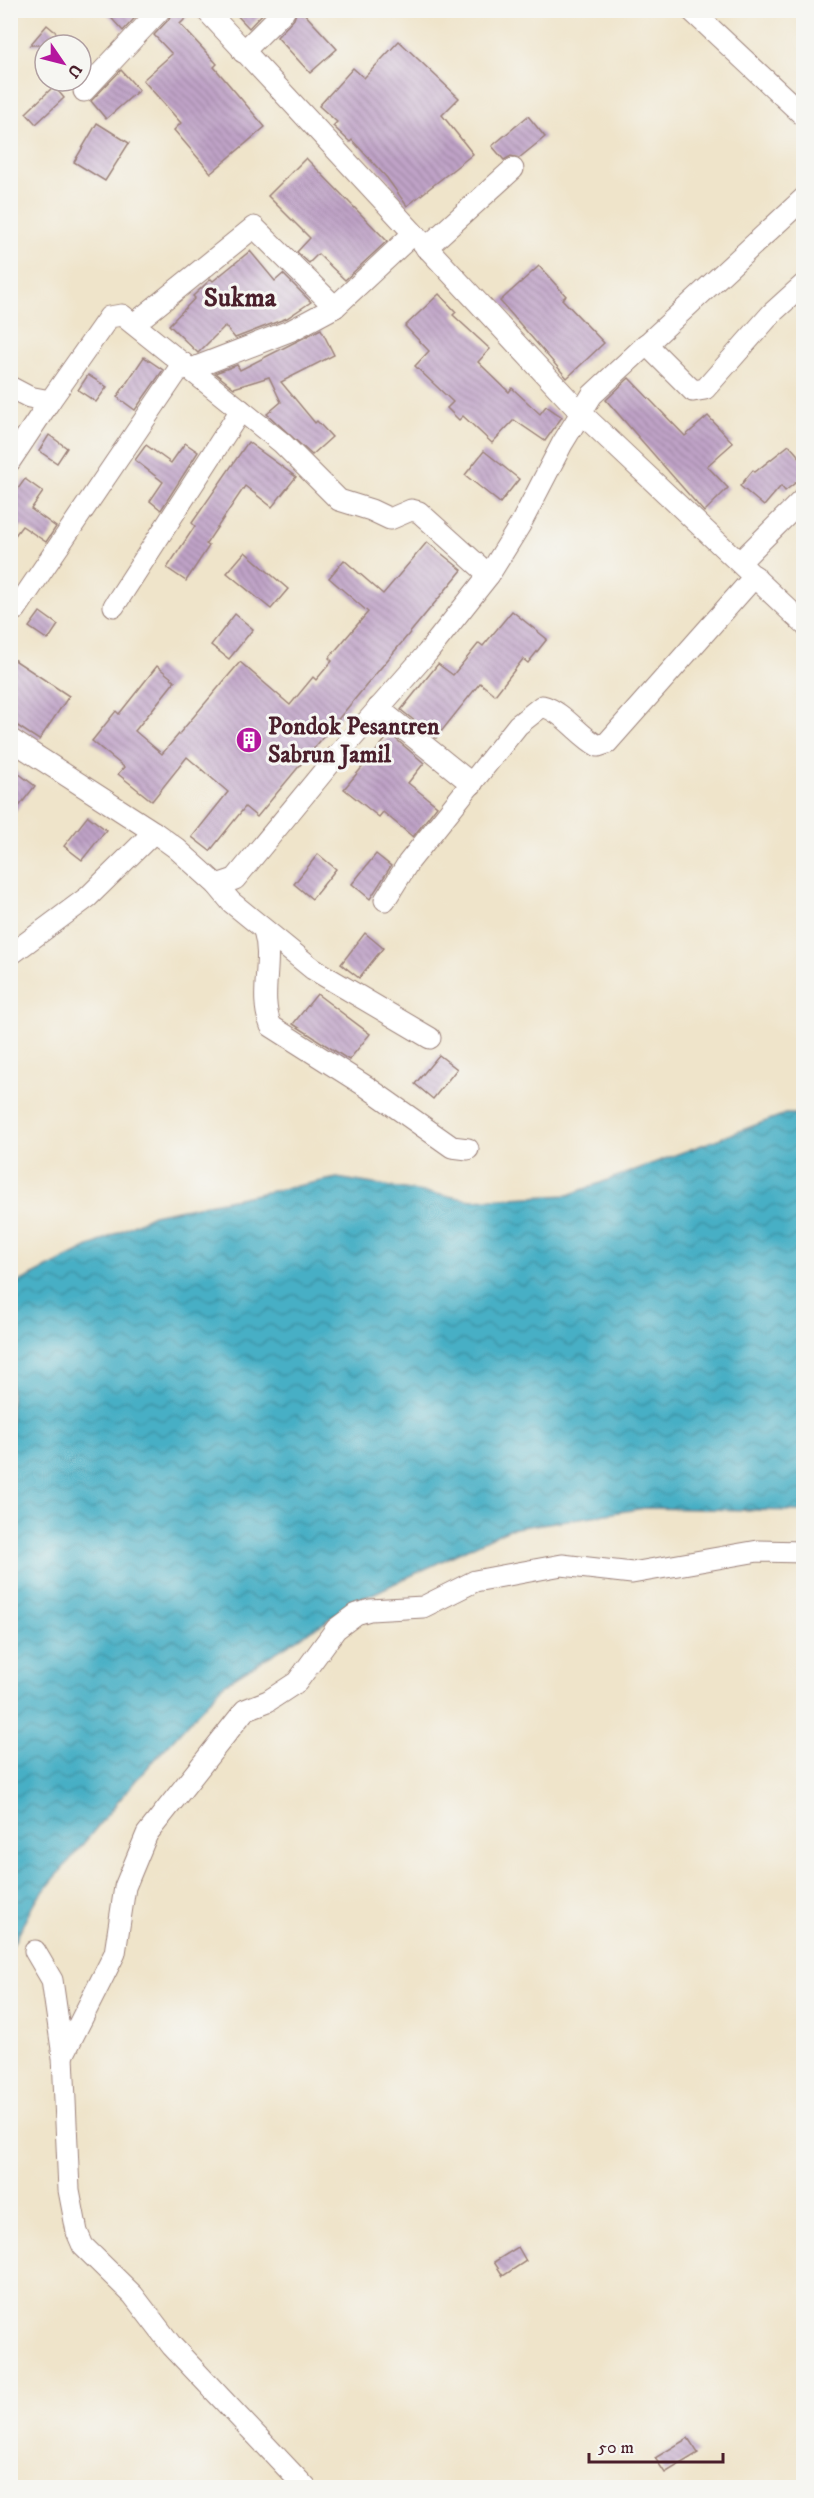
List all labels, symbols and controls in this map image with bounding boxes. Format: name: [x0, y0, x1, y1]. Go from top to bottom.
north arrow: [33, 33, 93, 93]
text: U: [62, 60, 86, 82]
district label: Sukma: [204, 281, 277, 315]
place label: Pondok Pesantren Sabrun Jamil: [268, 712, 440, 770]
building icon: Pondok Pesantren Sabrun Jamil: [234, 725, 264, 755]
scale bar: [589, 2426, 722, 2464]
text: 50 m: [598, 2437, 634, 2459]

